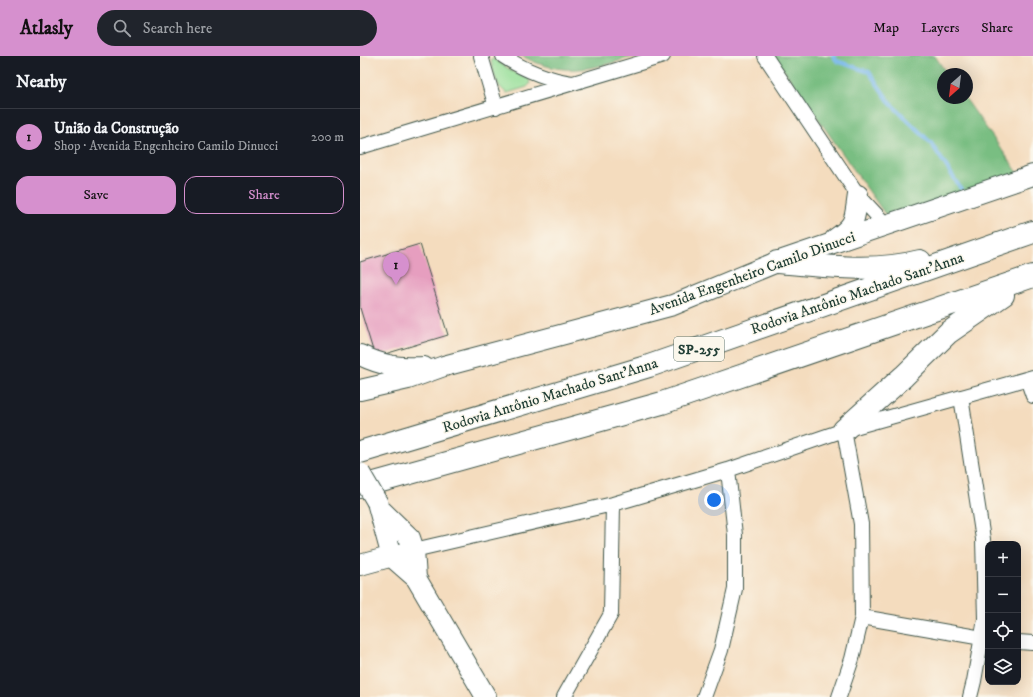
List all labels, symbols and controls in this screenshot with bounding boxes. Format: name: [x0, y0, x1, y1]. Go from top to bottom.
search box: [97, 10, 377, 46]
text: Atlasly: [20, 17, 73, 40]
icon: search: [111, 17, 133, 39]
text: Search here: [143, 19, 212, 38]
text: Map: [873, 19, 899, 37]
text: Layers: [921, 19, 959, 37]
text: Share: [981, 19, 1013, 37]
north arrow: [937, 68, 973, 104]
text: Nearby: [16, 71, 66, 93]
text: União da Construção: [54, 119, 179, 138]
text: 1: [27, 129, 31, 145]
text: 200 m: [311, 129, 344, 145]
text: Shop · Avenida Engenheiro Camilo Dinucci: [54, 138, 278, 154]
button: Save: [16, 176, 176, 214]
button: Share: [184, 176, 344, 214]
street label: Avenida Engenheiro Camilo Dinucci: [647, 227, 858, 320]
street label: Rodovia Antônio Machado Sant'Anna: [748, 248, 967, 339]
pin: 1: [383, 252, 409, 285]
road number: SP-255: [674, 337, 724, 361]
street label: Rodovia Antônio Machado Sant'Anna: [440, 353, 661, 437]
your location: [704, 490, 724, 510]
map controls: [985, 541, 1021, 685]
button: +: [985, 541, 1021, 577]
button: −: [985, 577, 1021, 613]
button: locate: [985, 613, 1021, 649]
button: layers: [985, 649, 1021, 685]

